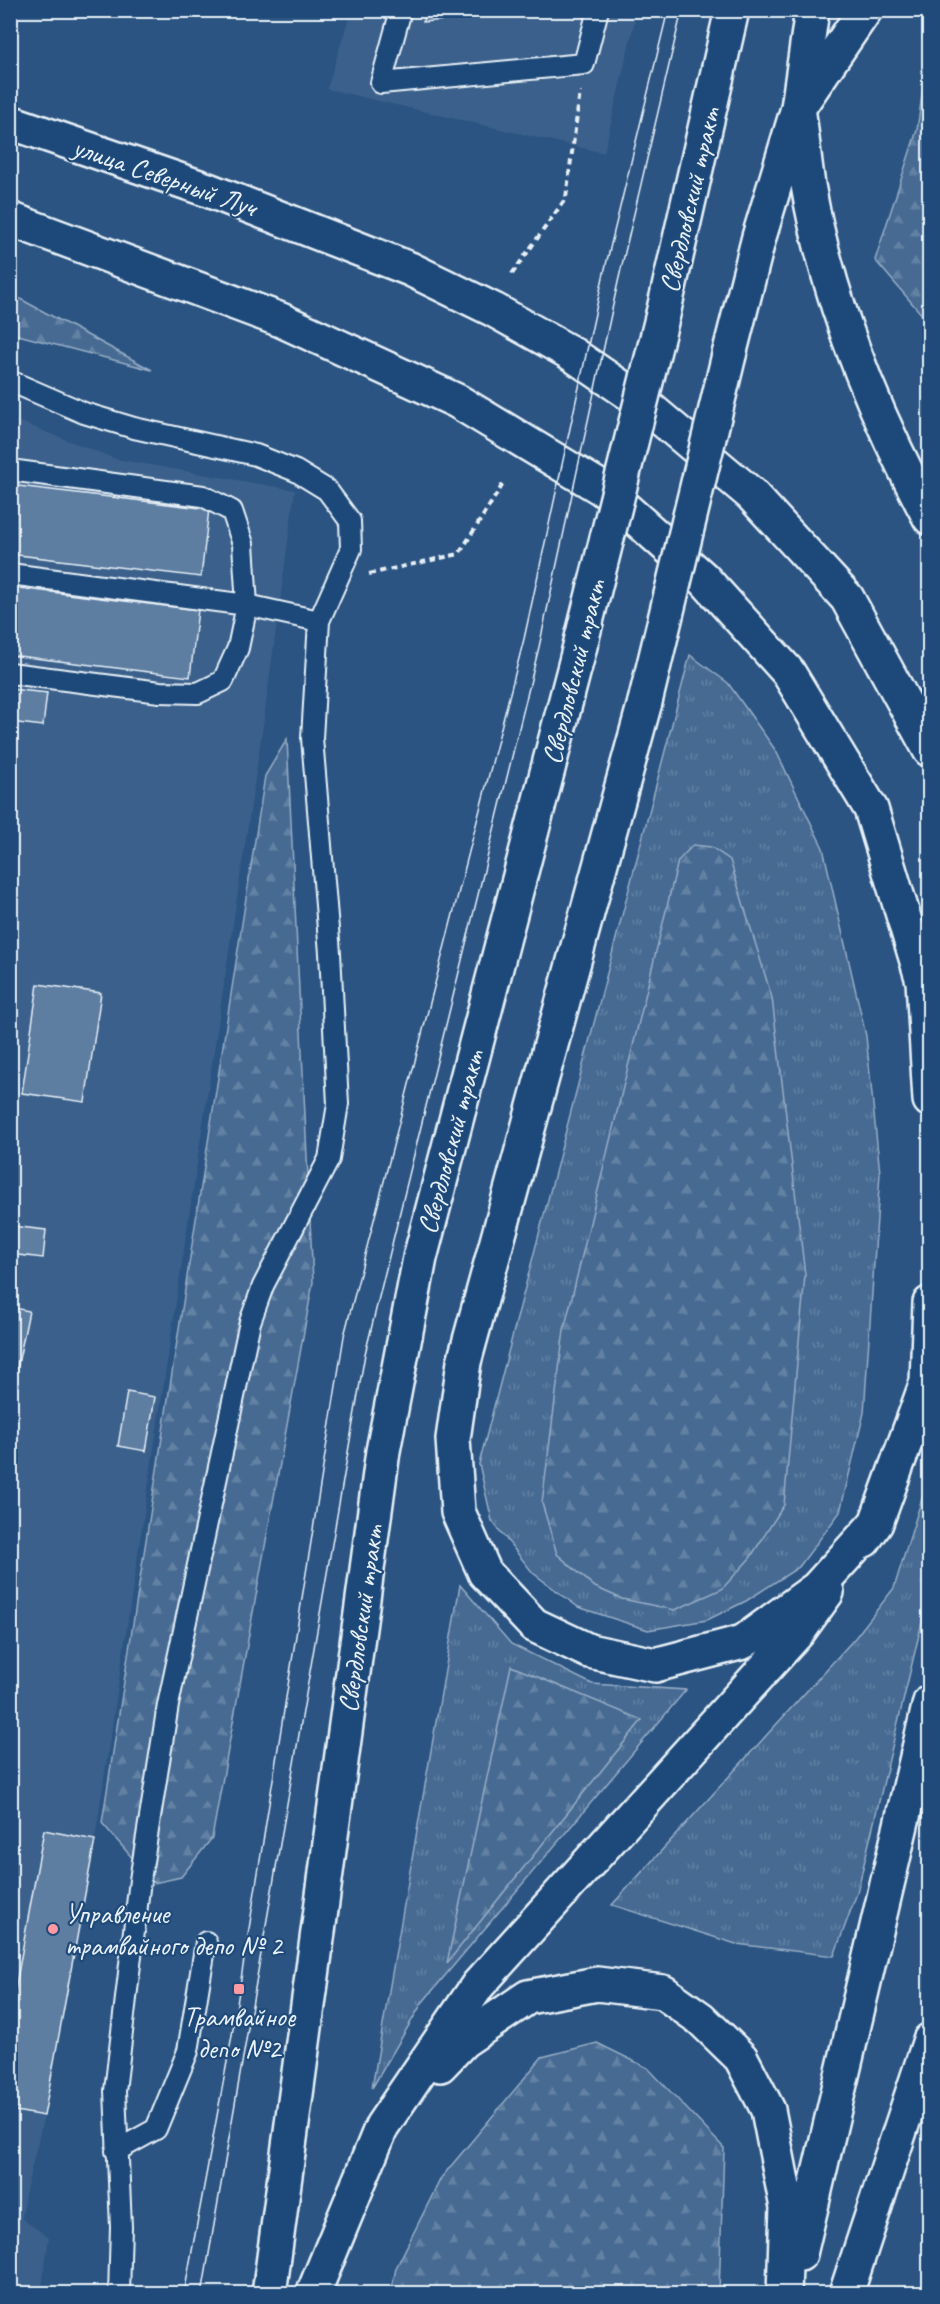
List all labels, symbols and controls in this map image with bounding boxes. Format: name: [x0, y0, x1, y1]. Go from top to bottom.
street label: Свердловский тракт: [651, 103, 728, 296]
street label: улица Северный Луч: [67, 128, 264, 225]
street label: Свердловский тракт: [534, 575, 614, 768]
street label: Свердловский тракт: [409, 1045, 492, 1238]
street label: Свердловский тракт: [330, 1522, 391, 1715]
place label: Управление трамвайного депо № 2: [65, 1896, 285, 1963]
marker: Управление трамвайного депо № 2: [46, 1922, 60, 1936]
marker: Трамвайное депо №2: [232, 1982, 246, 1996]
place label: Трамвайное депо №2: [183, 1999, 297, 2066]

